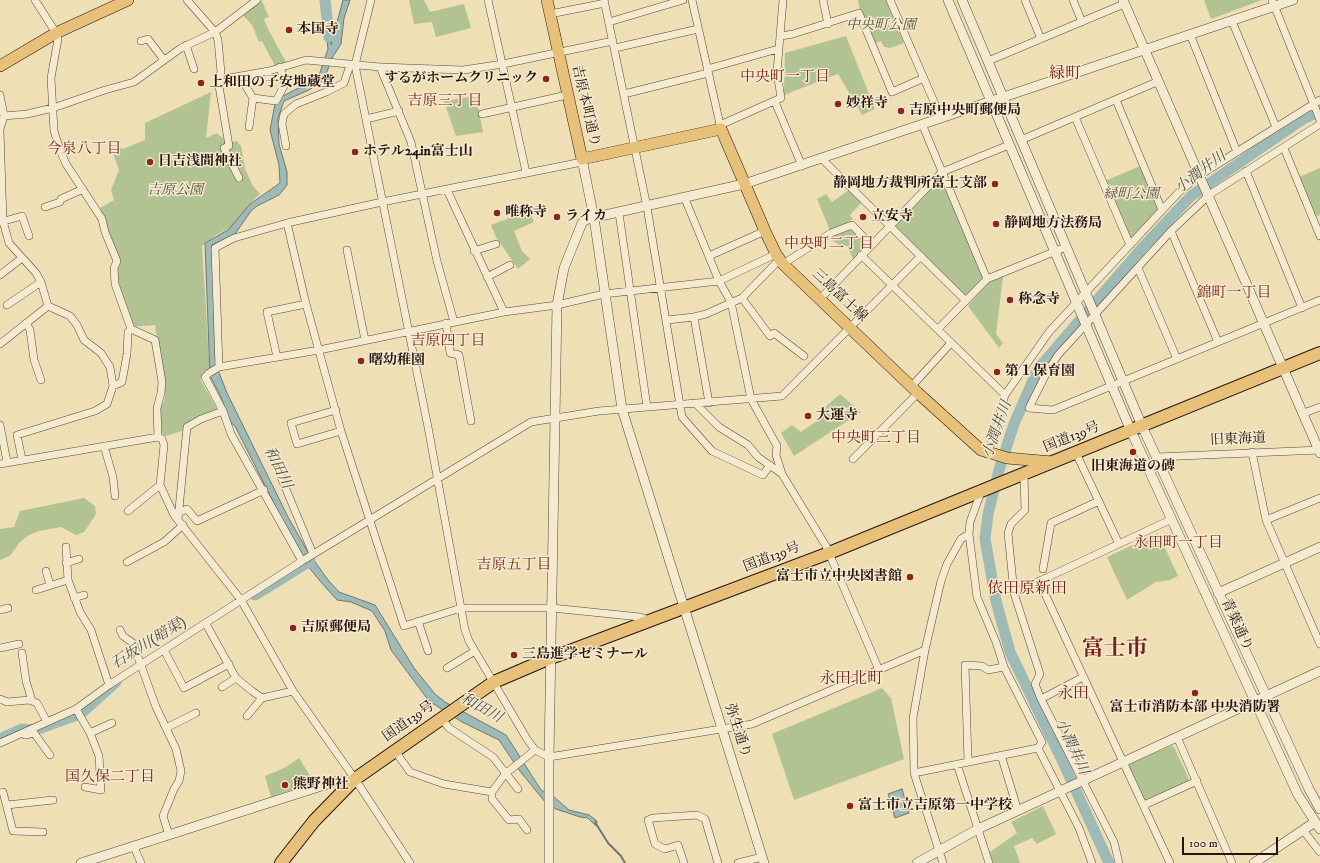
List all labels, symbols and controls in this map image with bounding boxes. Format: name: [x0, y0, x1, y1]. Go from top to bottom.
park label: 中央町公園: [846, 18, 916, 34]
place label: 本国寺: [297, 22, 339, 38]
marker: 本国寺: [284, 25, 294, 35]
street label: 吉原本町通り: [567, 63, 603, 149]
district label: 緑町: [1049, 65, 1081, 85]
district label: 中央町一丁目: [740, 69, 830, 87]
place label: するがホームクリニック: [384, 71, 538, 87]
marker: するがホームクリニック: [541, 74, 551, 84]
place label: 上和田の子安地蔵堂: [209, 75, 335, 91]
marker: 上和田の子安地蔵堂: [196, 78, 206, 88]
district label: 吉原三丁目: [408, 93, 482, 111]
place label: 妙祥寺: [846, 96, 888, 112]
marker: 妙祥寺: [833, 99, 843, 109]
place label: 吉原中央町郵便局: [909, 103, 1021, 119]
marker: 吉原中央町郵便局: [896, 106, 906, 116]
district label: 今泉八丁目: [47, 141, 121, 159]
place label: ホテル24in富士山: [363, 144, 473, 160]
marker: ホテル24in富士山: [350, 147, 360, 157]
water label: 小潤井川: [1172, 148, 1230, 198]
place label: 日吉浅間神社: [158, 154, 242, 170]
marker: 日吉浅間神社: [145, 157, 155, 167]
place label: 静岡地方裁判所富士支部: [833, 176, 987, 192]
marker: 静岡地方裁判所富士支部: [990, 179, 1000, 189]
park label: 吉原公園: [147, 183, 203, 199]
park label: 緑町公園: [1103, 187, 1159, 203]
place label: 唯称寺: [505, 205, 547, 221]
marker: 唯称寺: [492, 208, 502, 218]
place label: ライカ: [565, 209, 607, 225]
place label: 立安寺: [871, 209, 913, 225]
marker: ライカ: [552, 212, 562, 222]
marker: 立安寺: [858, 212, 868, 222]
place label: 静岡地方法務局: [1004, 216, 1102, 232]
marker: 静岡地方法務局: [991, 219, 1001, 229]
district label: 中央町二丁目: [784, 236, 874, 254]
street label: 三島富士線: [808, 266, 870, 326]
district label: 錦町一丁目: [1197, 285, 1271, 303]
place label: 称念寺: [1018, 292, 1060, 308]
marker: 称念寺: [1005, 295, 1015, 305]
district label: 吉原四丁目: [411, 333, 485, 351]
place label: 曙幼稚園: [369, 353, 425, 369]
marker: 曙幼稚園: [356, 356, 366, 366]
place label: 第１保育園: [1005, 364, 1075, 380]
marker: 第１保育園: [992, 367, 1002, 377]
water label: 小潤井川: [979, 399, 1017, 461]
place label: 大運寺: [816, 408, 858, 424]
marker: 大運寺: [803, 411, 813, 421]
street label: 国道139号: [1041, 419, 1103, 457]
district label: 中央町三丁目: [831, 430, 921, 448]
street label: 旧東海道: [1210, 430, 1266, 450]
water label: 和田川: [259, 444, 295, 492]
marker: 旧東海道の碑: [1128, 447, 1138, 457]
place label: 旧東海道の碑: [1091, 459, 1175, 475]
district label: 永田町一丁目: [1133, 535, 1223, 553]
street label: 国道139号: [741, 540, 803, 576]
district label: 吉原五丁目: [477, 557, 551, 575]
place label: 富士市立中央図書館: [776, 569, 902, 585]
marker: 富士市立中央図書館: [905, 572, 915, 582]
district label: 依田原新田: [987, 580, 1067, 600]
street label: 青葉通り: [1217, 596, 1255, 654]
water label: 石坂川(暗渠): [108, 614, 190, 674]
place label: 吉原郵便局: [301, 620, 371, 636]
marker: 吉原郵便局: [288, 623, 298, 633]
district label: 富士市: [1082, 637, 1148, 663]
place label: 三島進学ゼミナール: [522, 647, 648, 663]
marker: 三島進学ゼミナール: [509, 650, 519, 660]
district label: 永田北町: [819, 670, 883, 690]
district label: 永田: [1057, 685, 1089, 705]
marker: 富士市消防本部 中央消防署: [1190, 688, 1200, 698]
water label: 和田川: [457, 690, 505, 728]
street label: 国道139号: [380, 698, 438, 746]
place label: 富士市消防本部 中央消防署: [1109, 700, 1281, 716]
street label: 弥生通り: [720, 702, 754, 760]
water label: 小潤井川: [1050, 716, 1092, 778]
district label: 国久保二丁目: [65, 769, 155, 787]
place label: 熊野神社: [293, 777, 349, 793]
marker: 熊野神社: [280, 780, 290, 790]
place label: 富士市立吉原第一中学校: [858, 798, 1012, 814]
marker: 富士市立吉原第一中学校: [845, 801, 855, 811]
scale bar: [1184, 829, 1280, 855]
text: 100 m: [1189, 836, 1218, 851]

